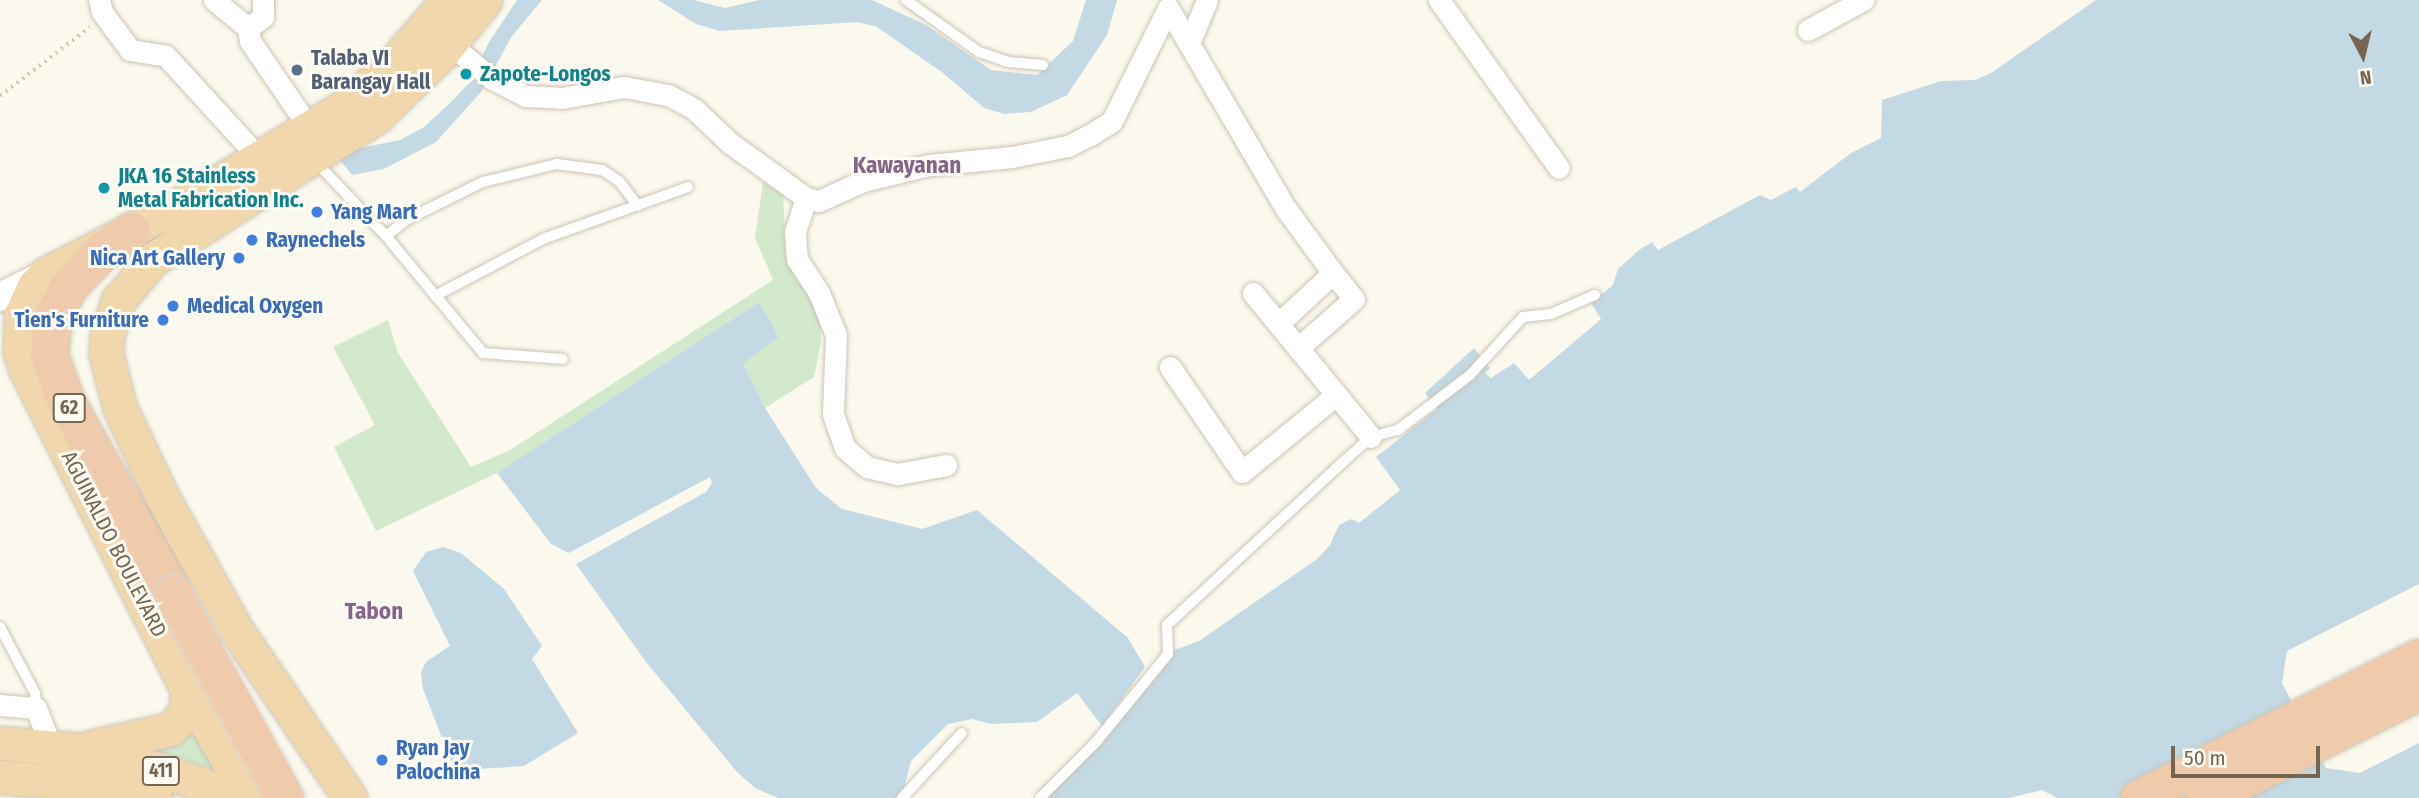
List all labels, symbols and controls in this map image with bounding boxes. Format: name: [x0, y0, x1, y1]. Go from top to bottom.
north arrow: [2328, 21, 2398, 91]
place label: Talaba VI Barangay Hall: [311, 45, 430, 95]
place label: Zapote-Longos: [480, 61, 611, 87]
marker: Talaba VI Barangay Hall: [289, 62, 305, 78]
text: N: [2359, 65, 2373, 89]
marker: Zapote-Longos: [458, 66, 474, 82]
district label: Kawayanan: [853, 151, 961, 179]
place label: JKA 16 Stainless Metal Fabrication Inc.: [118, 163, 304, 213]
marker: JKA 16 Stainless Metal Fabrication Inc.: [96, 180, 112, 196]
place label: Yang Mart: [331, 199, 417, 225]
marker: Yang Mart: [309, 204, 325, 220]
place label: Raynechels: [266, 227, 365, 253]
marker: Raynechels: [244, 232, 260, 248]
place label: Nica Art Gallery: [90, 245, 225, 271]
marker: Nica Art Gallery: [231, 250, 247, 266]
place label: Medical Oxygen: [187, 293, 323, 319]
marker: Medical Oxygen: [165, 298, 181, 314]
place label: Tien's Furniture: [14, 307, 149, 333]
marker: Tien's Furniture: [155, 312, 171, 328]
road number: 62: [52, 392, 86, 424]
street label: AGUINALDO BOULEVARD: [56, 447, 172, 641]
district label: Tabon: [345, 597, 403, 625]
scale bar: [2174, 732, 2323, 776]
place label: Ryan Jay Palochina: [396, 735, 481, 785]
text: 50 m: [2184, 745, 2226, 771]
marker: Ryan Jay Palochina: [374, 752, 390, 768]
road number: 411: [142, 756, 180, 786]

